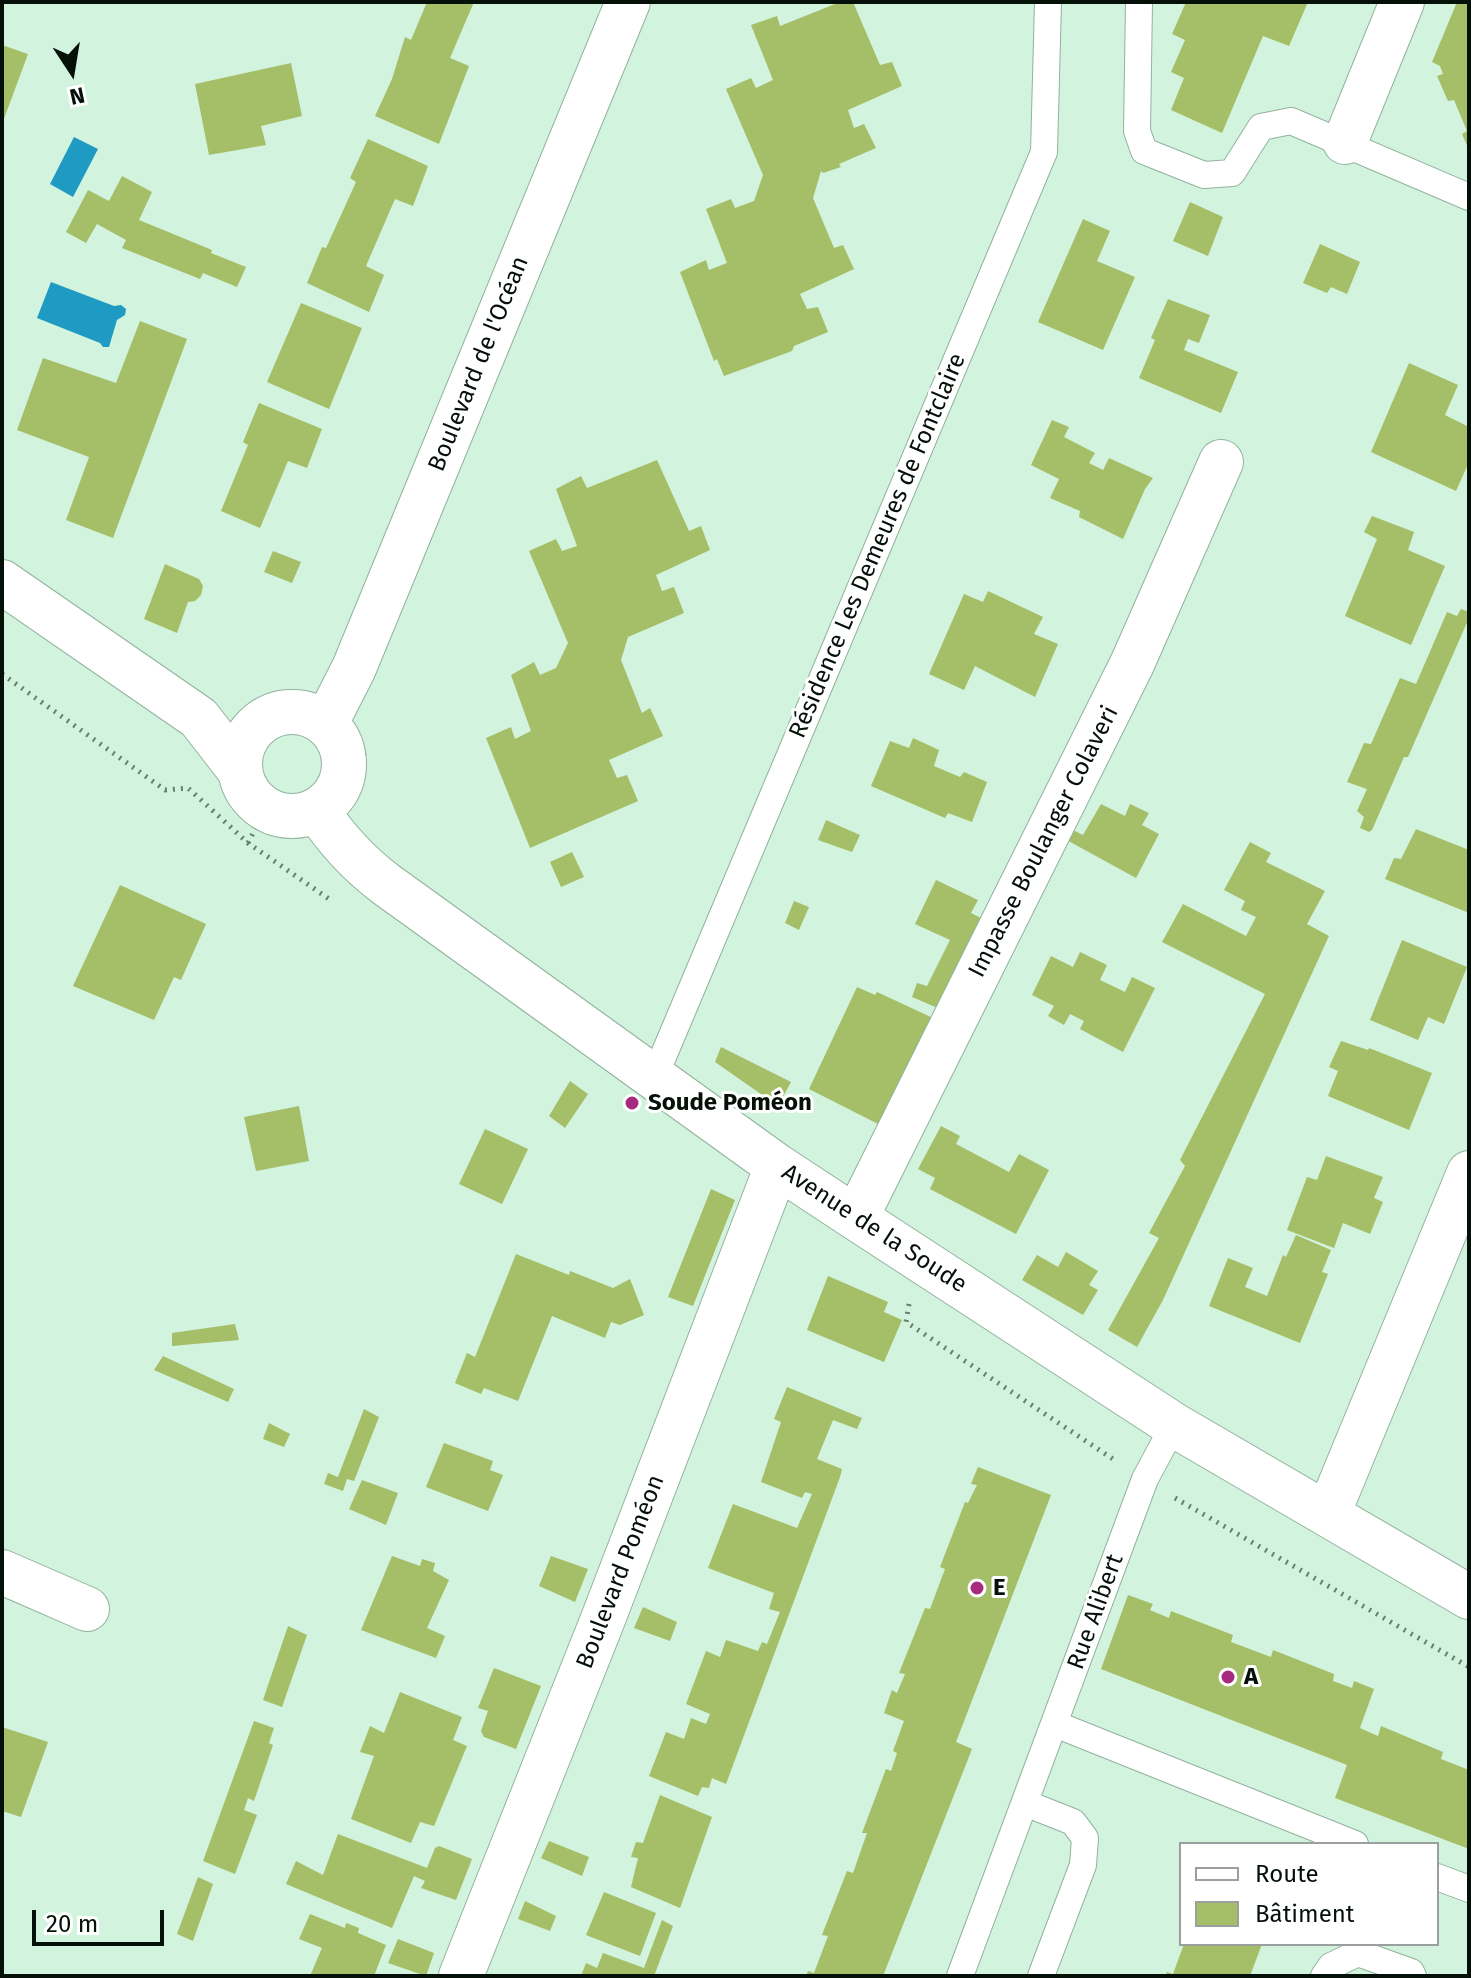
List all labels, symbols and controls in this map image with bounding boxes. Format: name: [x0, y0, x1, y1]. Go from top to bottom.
north arrow: [32, 32, 112, 112]
text: N: [67, 81, 87, 111]
street label: Boulevard de l'Océan: [423, 252, 535, 476]
street label: Résidence Les Demeures de Fontclaire: [784, 349, 972, 743]
street label: Impasse Boulanger Colaveri: [963, 701, 1125, 983]
place label: Soude Poméon: [648, 1089, 812, 1117]
marker: Soude Poméon: [623, 1094, 641, 1112]
street label: Avenue de la Soude: [776, 1158, 972, 1300]
street label: Boulevard Poméon: [571, 1471, 671, 1673]
street label: Rue Alibert: [1062, 1550, 1130, 1674]
place label: E: [993, 1574, 1006, 1602]
marker: E: [968, 1579, 986, 1597]
place label: A: [1244, 1663, 1258, 1691]
marker: A: [1219, 1668, 1237, 1686]
legend: [1179, 1842, 1439, 1946]
text: Route: [1255, 1860, 1319, 1888]
scale bar: [36, 1894, 168, 1944]
text: Bâtiment: [1255, 1900, 1354, 1928]
text: 20 m: [46, 1910, 98, 1938]

